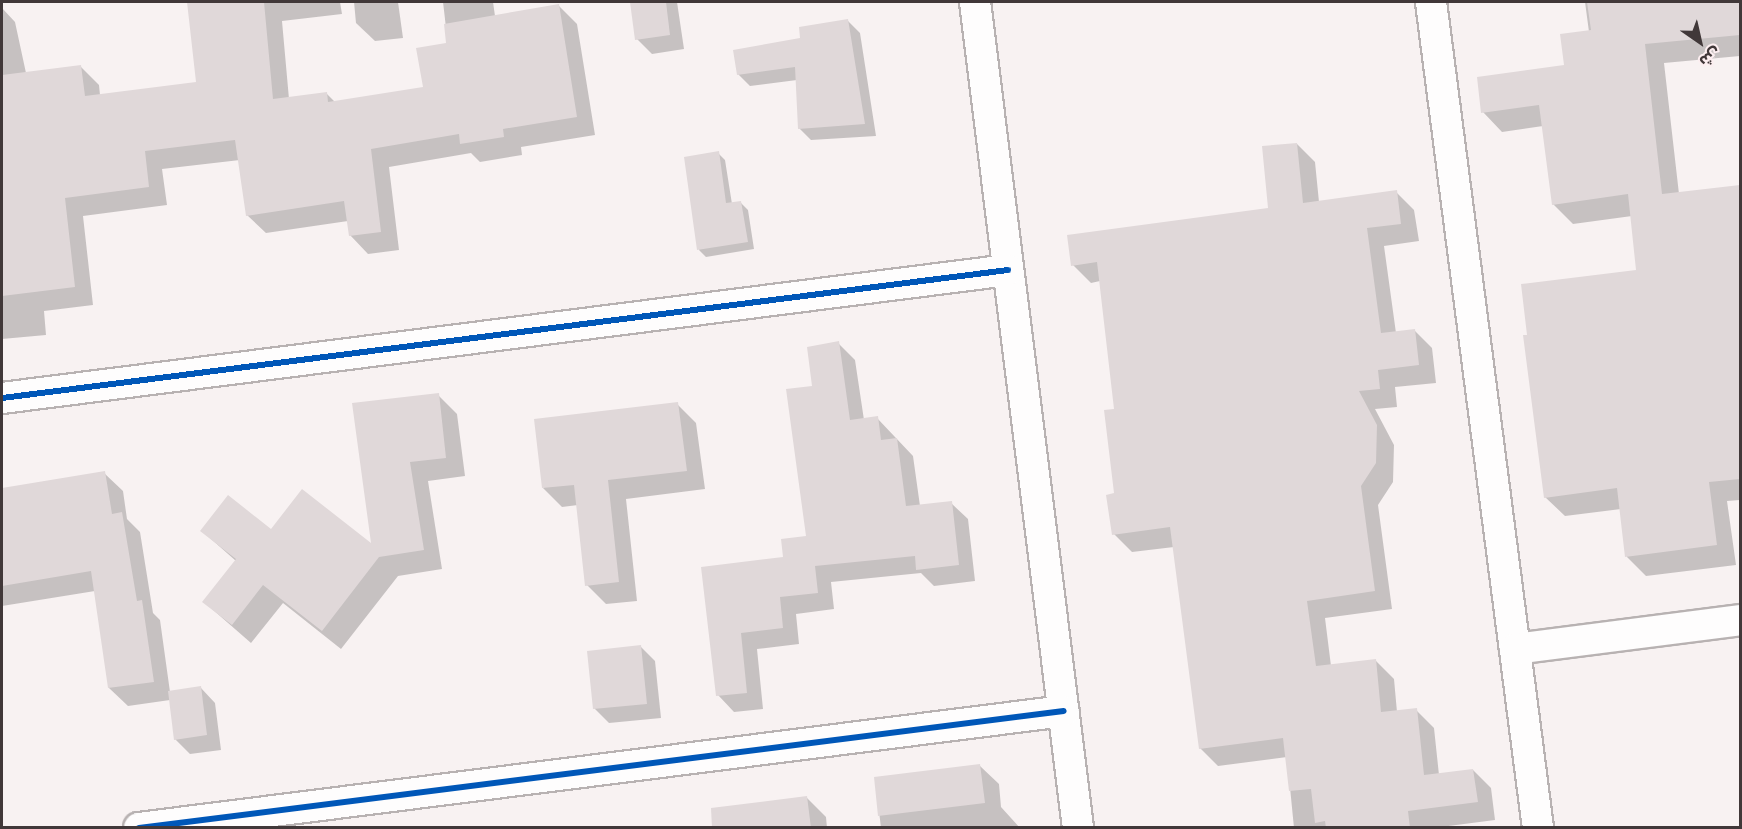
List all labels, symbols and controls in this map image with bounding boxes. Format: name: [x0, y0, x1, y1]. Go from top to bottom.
north arrow: [1670, 12, 1730, 72]
text: ش: [1695, 42, 1725, 72]

